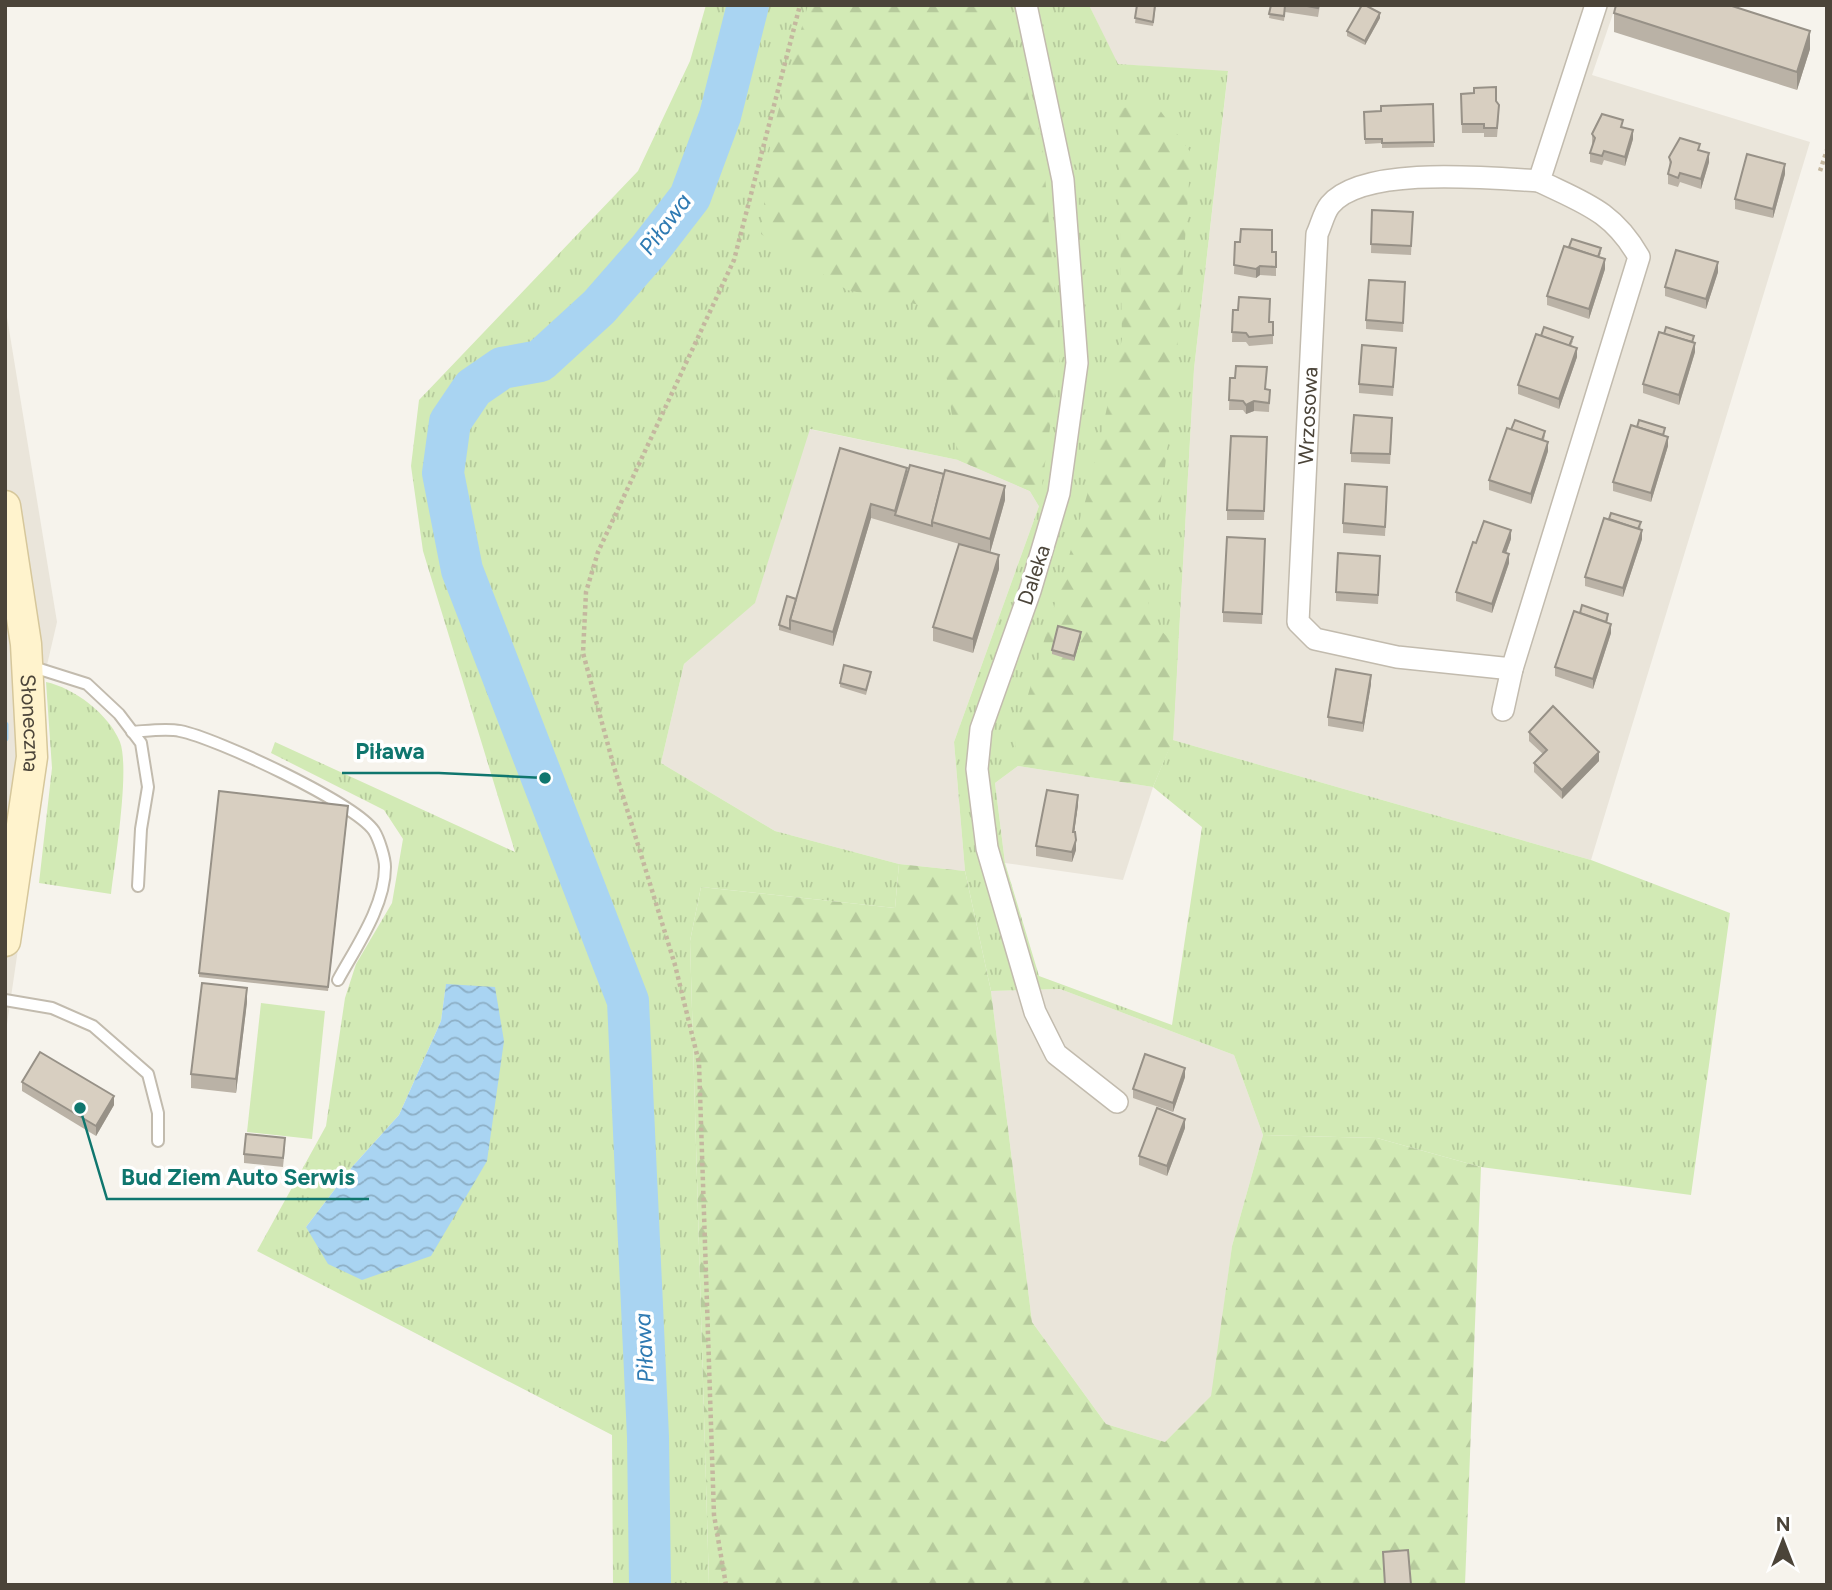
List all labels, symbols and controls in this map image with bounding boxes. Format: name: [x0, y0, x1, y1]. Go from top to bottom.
water label: Piława: [633, 188, 697, 260]
street label: Wrzosowa: [1293, 366, 1322, 466]
street label: Daleka: [1012, 542, 1055, 608]
street label: Słoneczna: [16, 674, 45, 774]
callout: Piława: [342, 729, 439, 773]
text: Piława: [355, 737, 425, 765]
callout: Bud Ziem Auto Serwis: [107, 1155, 369, 1199]
text: Bud Ziem Auto Serwis: [121, 1163, 355, 1191]
water label: Piława: [628, 1312, 660, 1384]
north arrow: [1748, 1506, 1818, 1576]
text: N: [1776, 1513, 1790, 1536]

